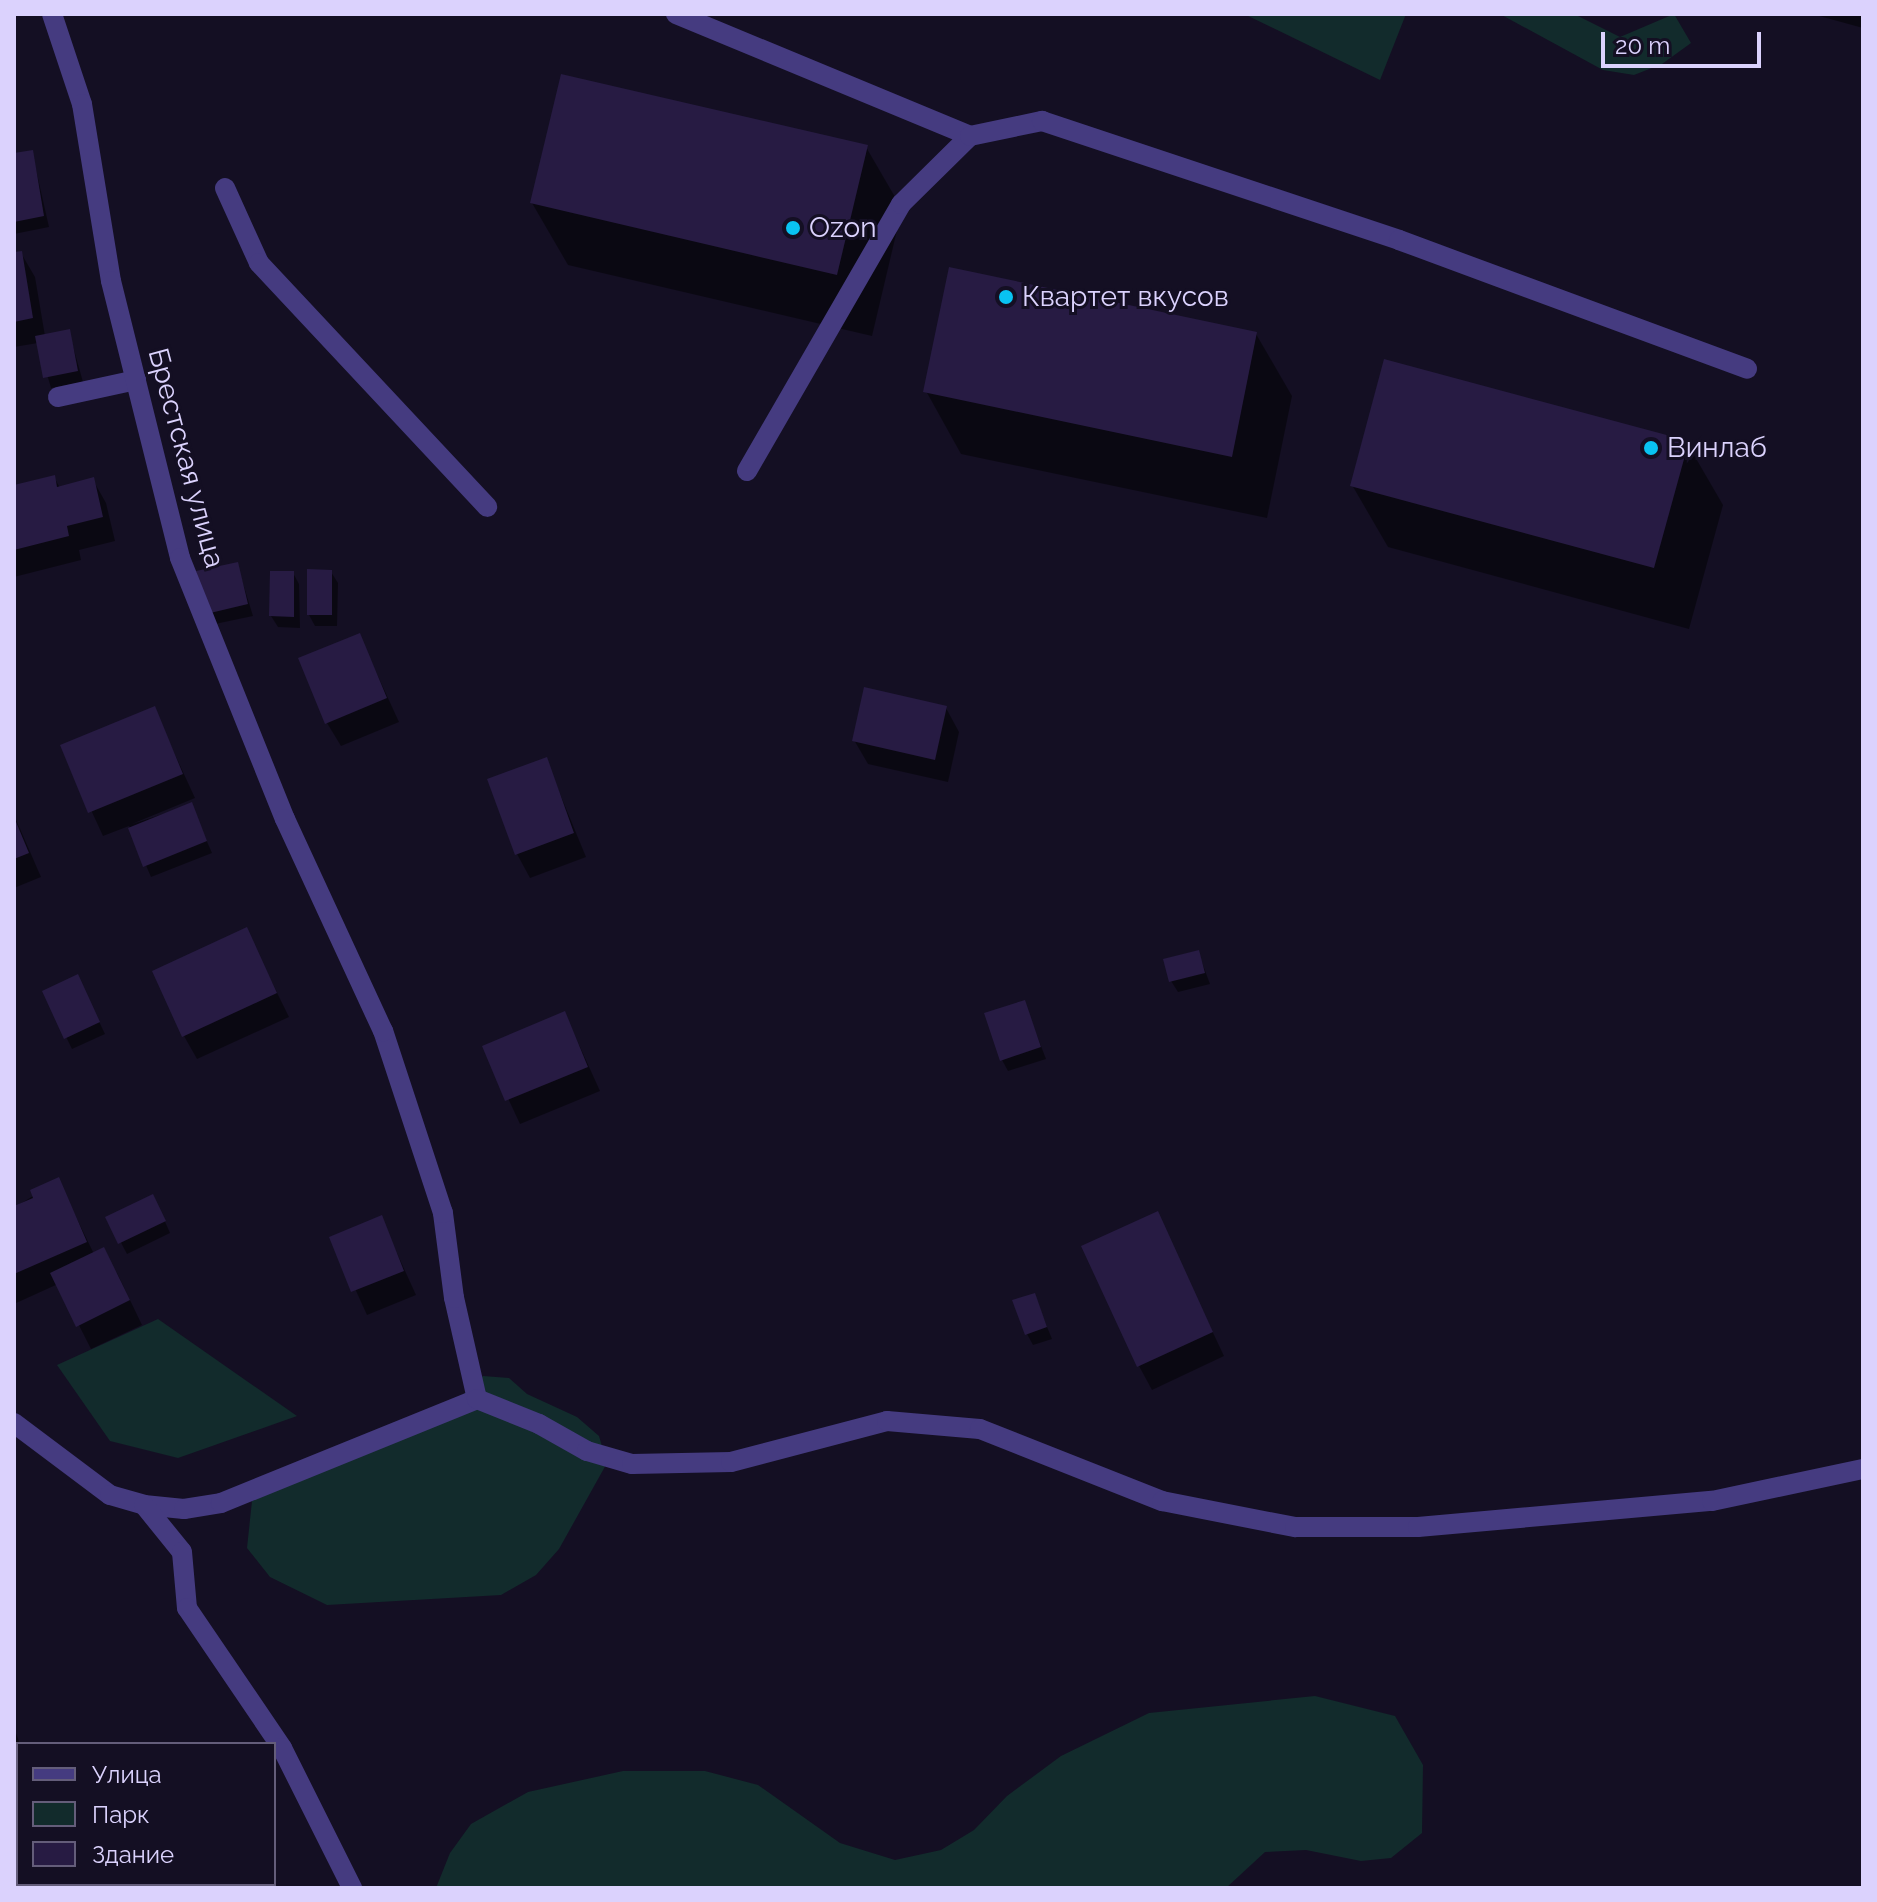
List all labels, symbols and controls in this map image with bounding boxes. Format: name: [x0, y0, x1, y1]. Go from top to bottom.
scale bar: [1605, 16, 1765, 66]
text: 20 m: [1615, 31, 1670, 60]
place label: Ozon: [809, 211, 876, 245]
marker: Ozon: [784, 219, 802, 237]
place label: Квартет вкусов: [1022, 280, 1229, 314]
marker: Квартет вкусов: [997, 288, 1015, 306]
street label: Брестская улица: [140, 344, 232, 572]
place label: Винлаб: [1667, 431, 1767, 465]
marker: Винлаб: [1642, 439, 1660, 457]
legend: [16, 1742, 276, 1886]
text: Улица: [92, 1760, 162, 1789]
text: Парк: [92, 1800, 150, 1829]
text: Здание: [92, 1840, 174, 1869]

